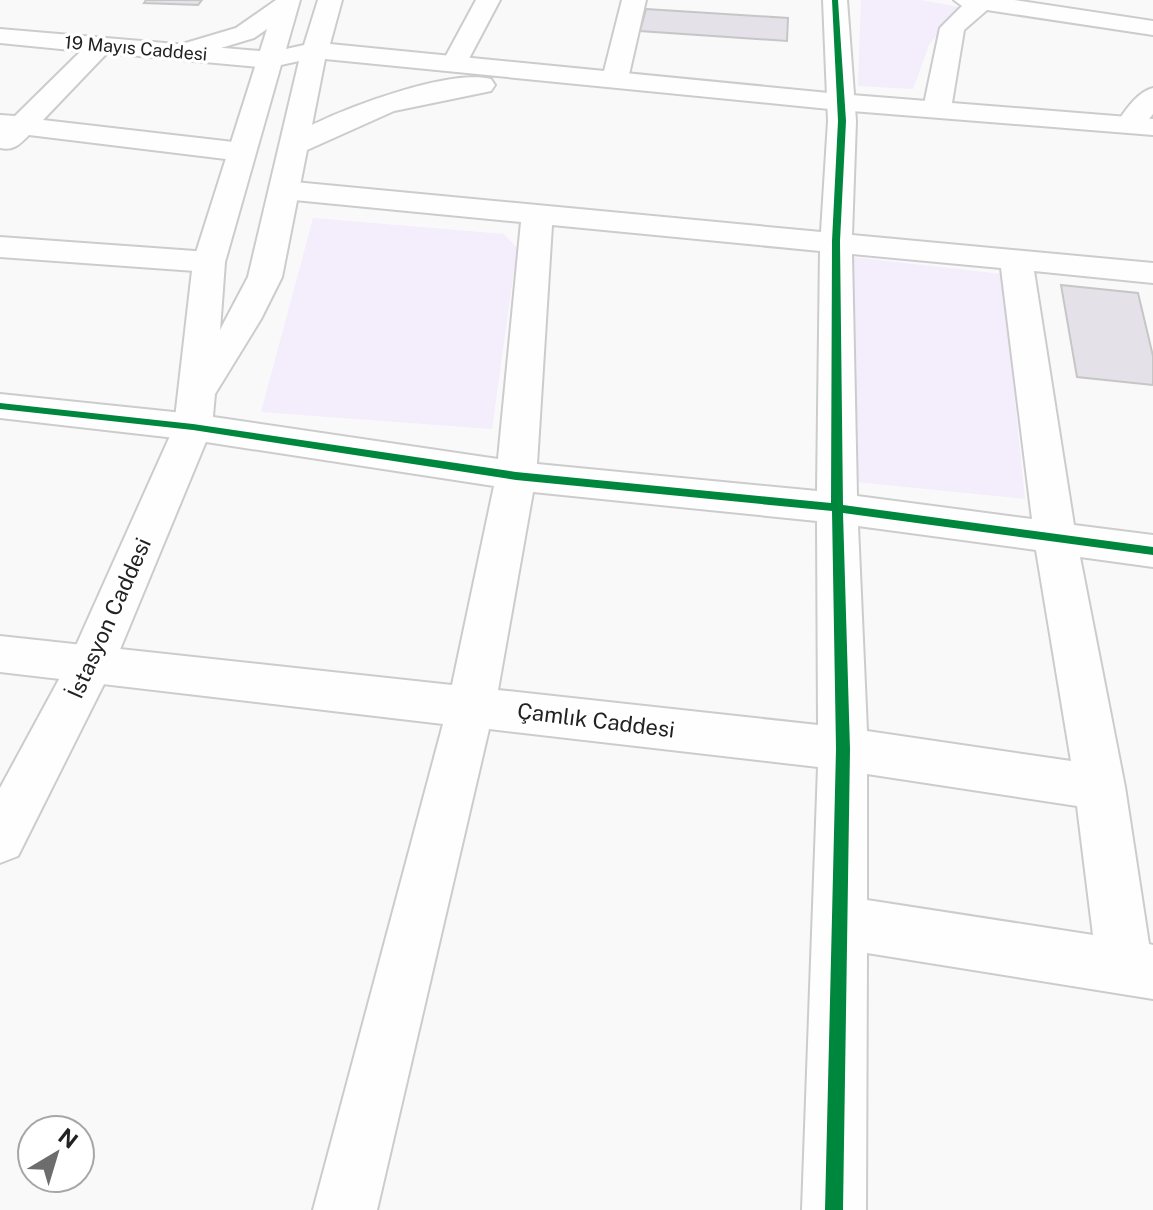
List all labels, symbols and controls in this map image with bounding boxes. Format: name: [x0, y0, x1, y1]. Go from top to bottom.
street label: 19 Mayıs Caddesi: [64, 31, 208, 65]
street label: İstasyon Caddesi: [61, 533, 156, 702]
street label: Çamlık Caddesi: [516, 697, 676, 743]
north arrow: [16, 1114, 96, 1194]
text: N: [54, 1123, 83, 1154]

